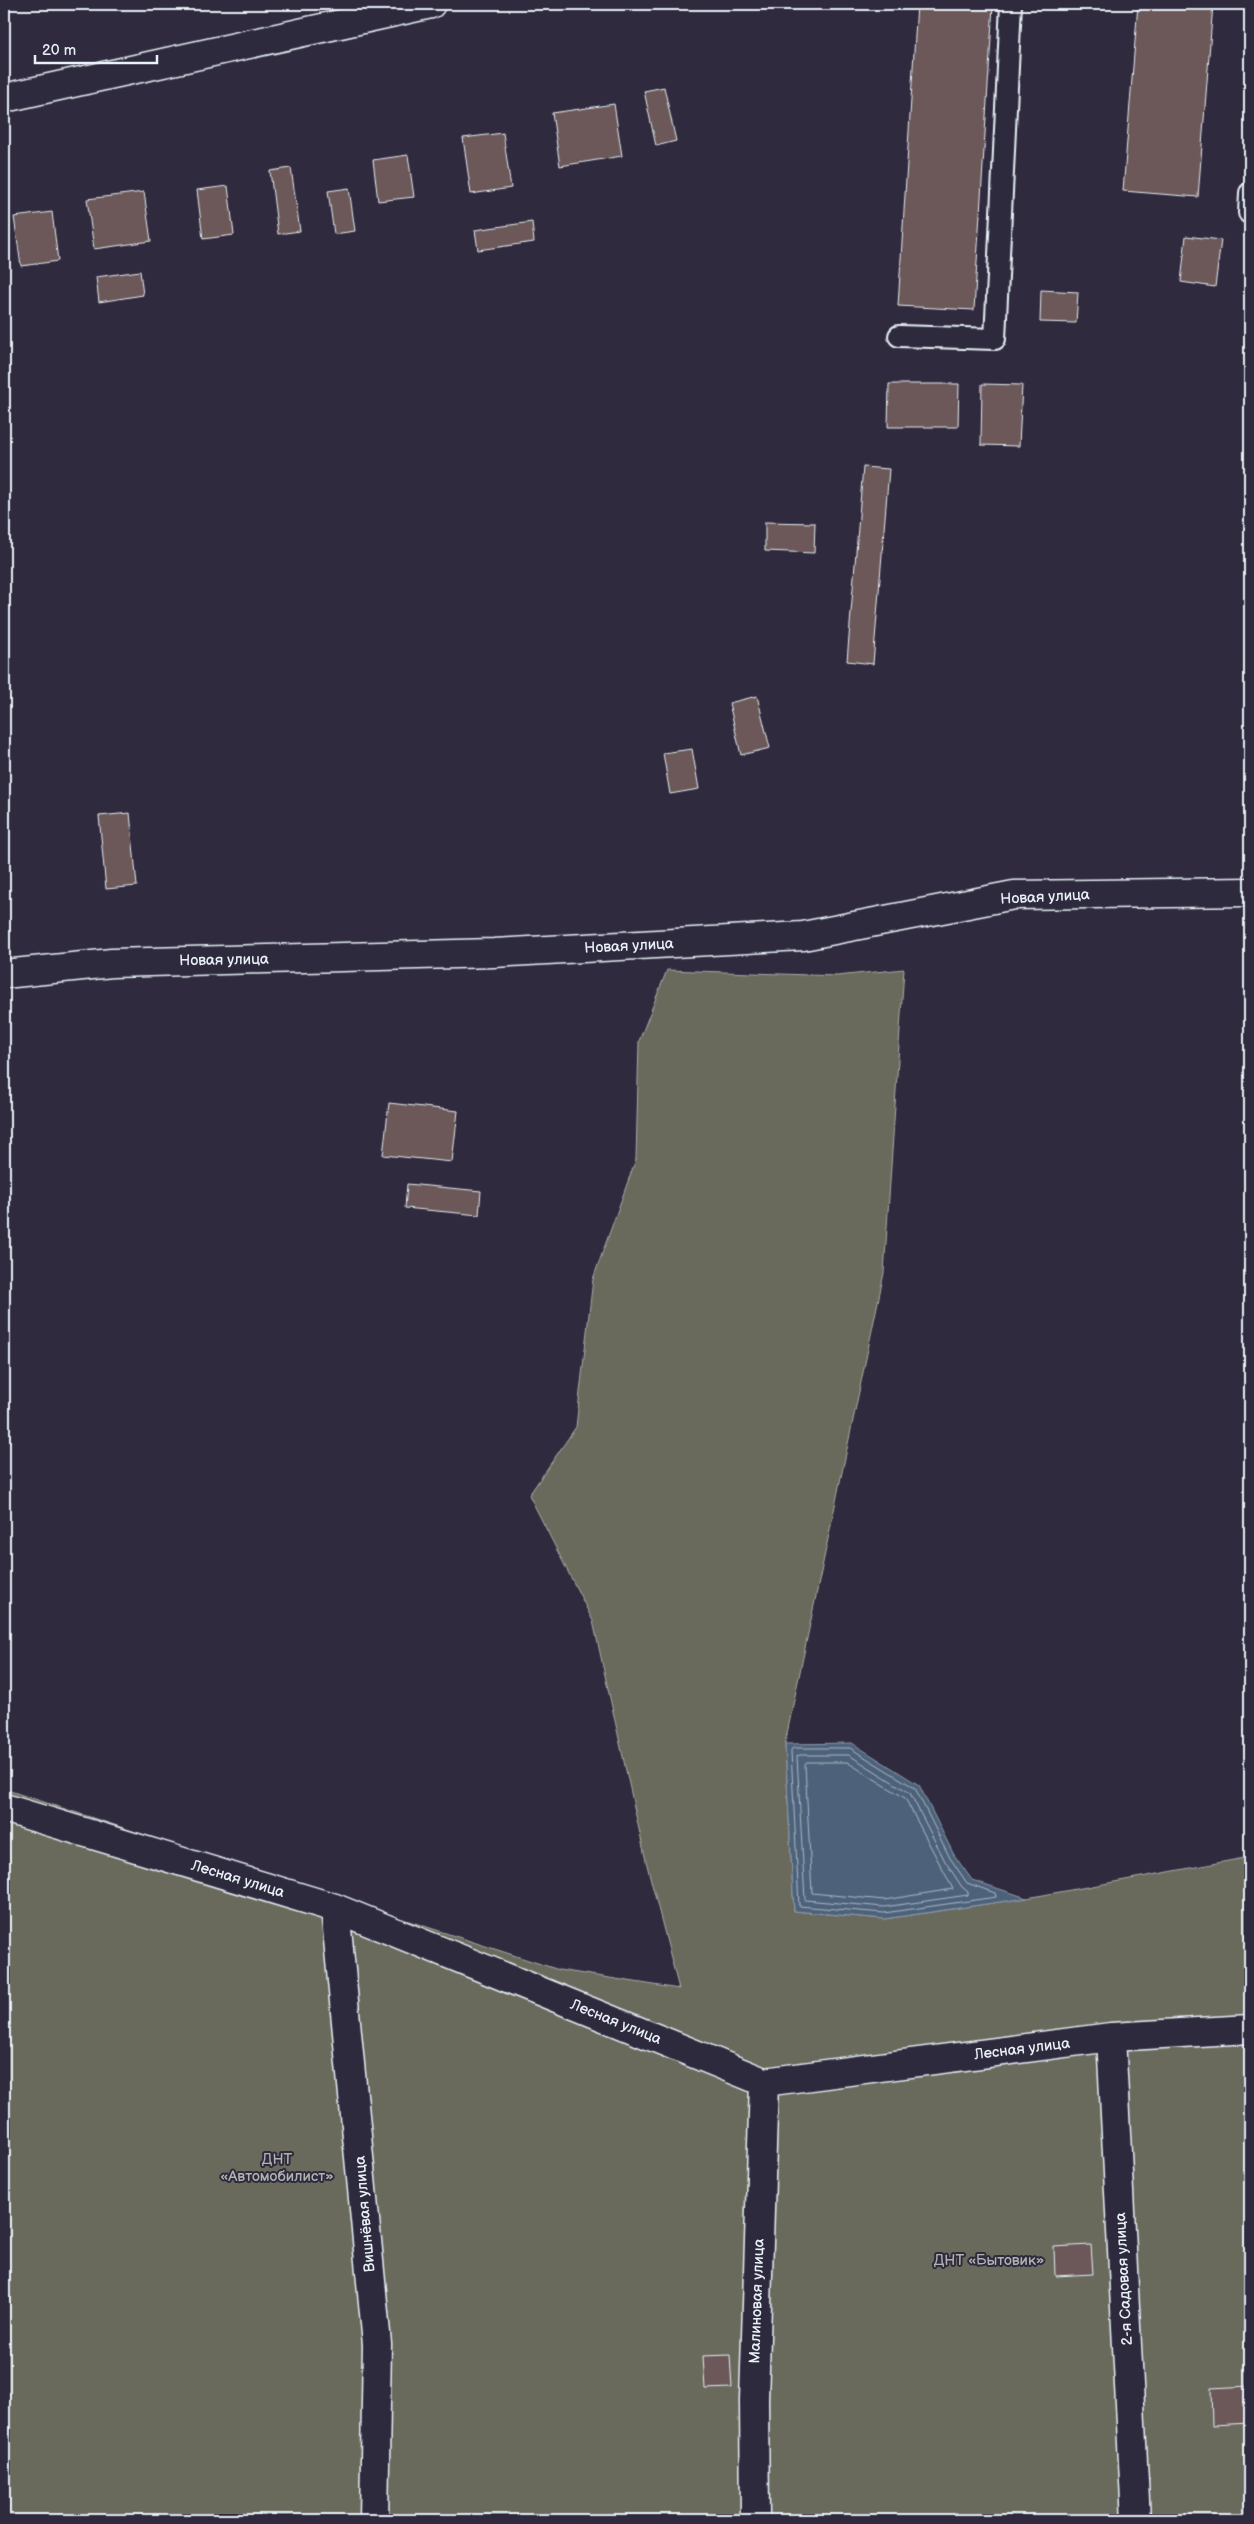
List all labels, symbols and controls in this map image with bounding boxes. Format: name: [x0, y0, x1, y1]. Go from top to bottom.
scale bar: [35, 32, 158, 64]
text: 20 m: [42, 41, 76, 60]
street label: Новая улица: [1000, 885, 1090, 909]
street label: Новая улица: [584, 934, 674, 958]
street label: Новая улица: [179, 950, 269, 970]
street label: Лесная улица: [188, 1856, 287, 1902]
street label: Лесная улица: [567, 1995, 664, 2049]
street label: Лесная улица: [972, 2034, 1071, 2064]
park label: ДНТ «Автомобилист»: [220, 2150, 334, 2186]
street label: Вишнёвая улица: [350, 2155, 380, 2273]
street label: 2-я Садовая улица: [1111, 2212, 1137, 2346]
street label: Малиновая улица: [745, 2238, 769, 2364]
park label: ДНТ «Бытовик»: [934, 2251, 1044, 2270]

